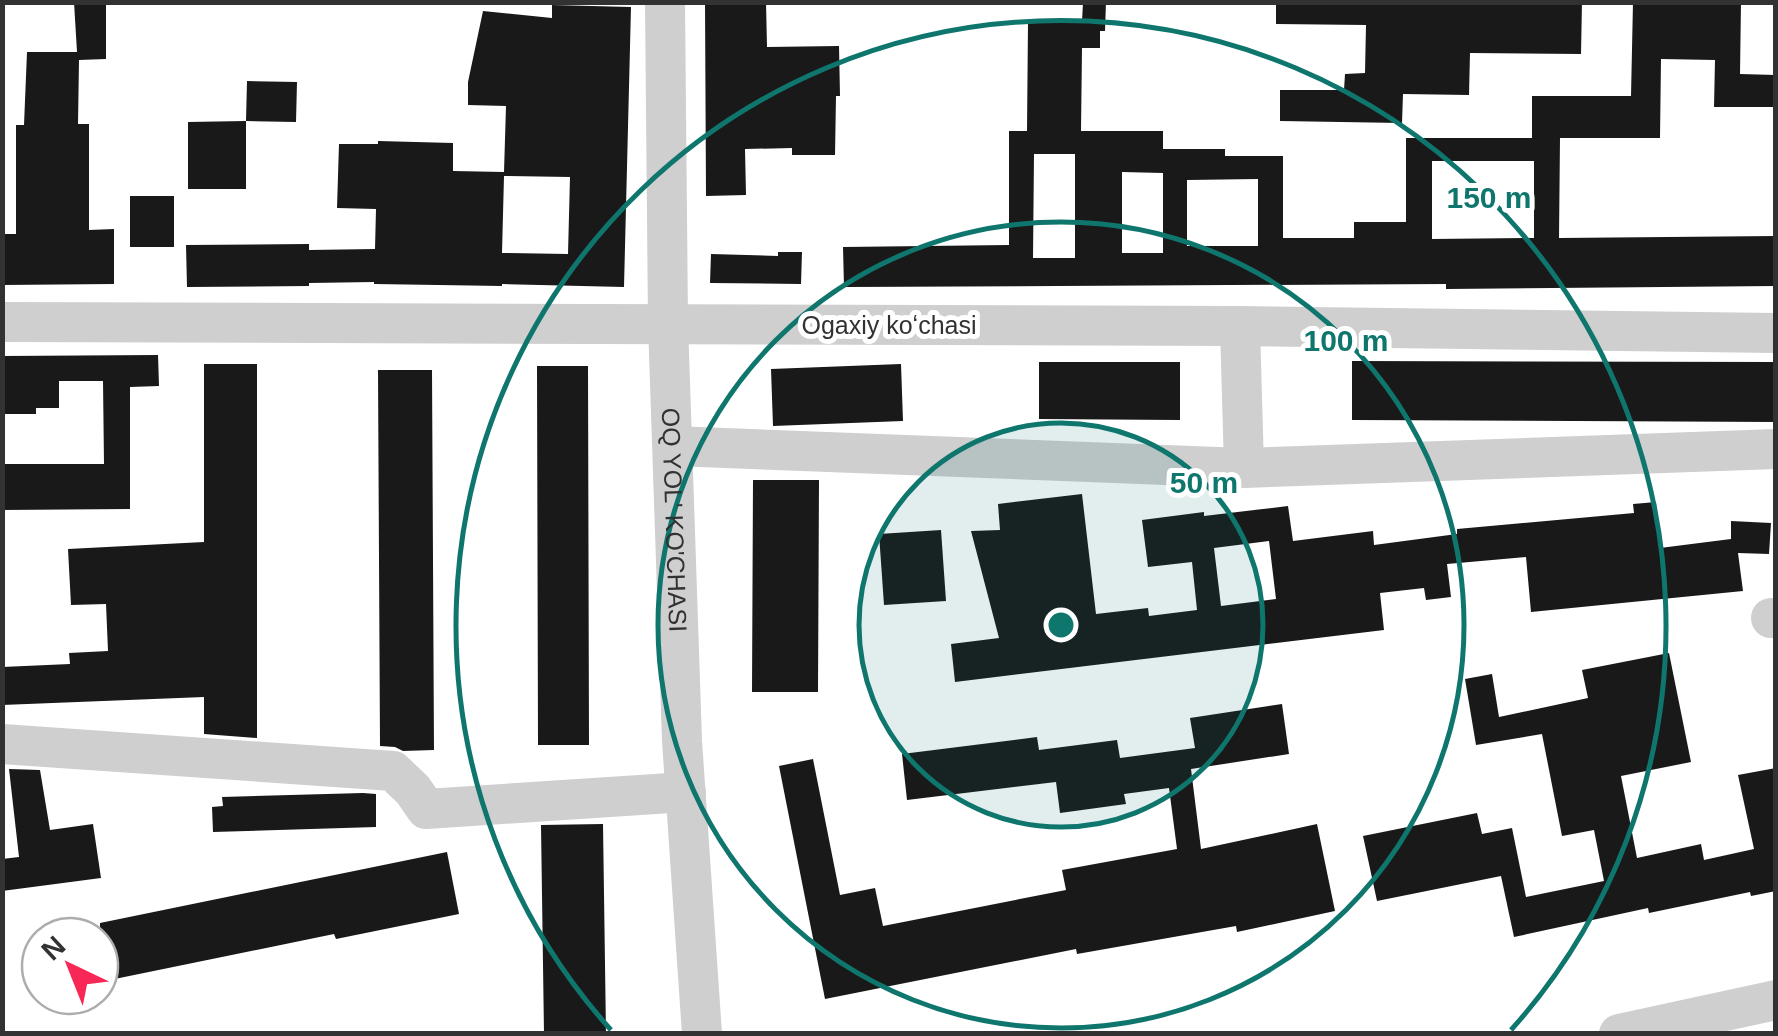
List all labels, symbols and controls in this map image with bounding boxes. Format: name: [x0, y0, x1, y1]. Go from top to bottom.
text: 150 m: [1446, 181, 1532, 214]
street label: Ogaxiy koʻchasi: [801, 311, 977, 339]
text: 100 m: [1303, 324, 1389, 357]
street label: OQ YOL' KO'CHASI: [657, 407, 692, 633]
text: 50 m: [1170, 466, 1238, 499]
centre of rings: [1043, 607, 1079, 643]
north arrow: [20, 916, 120, 1016]
text: N: [35, 930, 71, 966]

